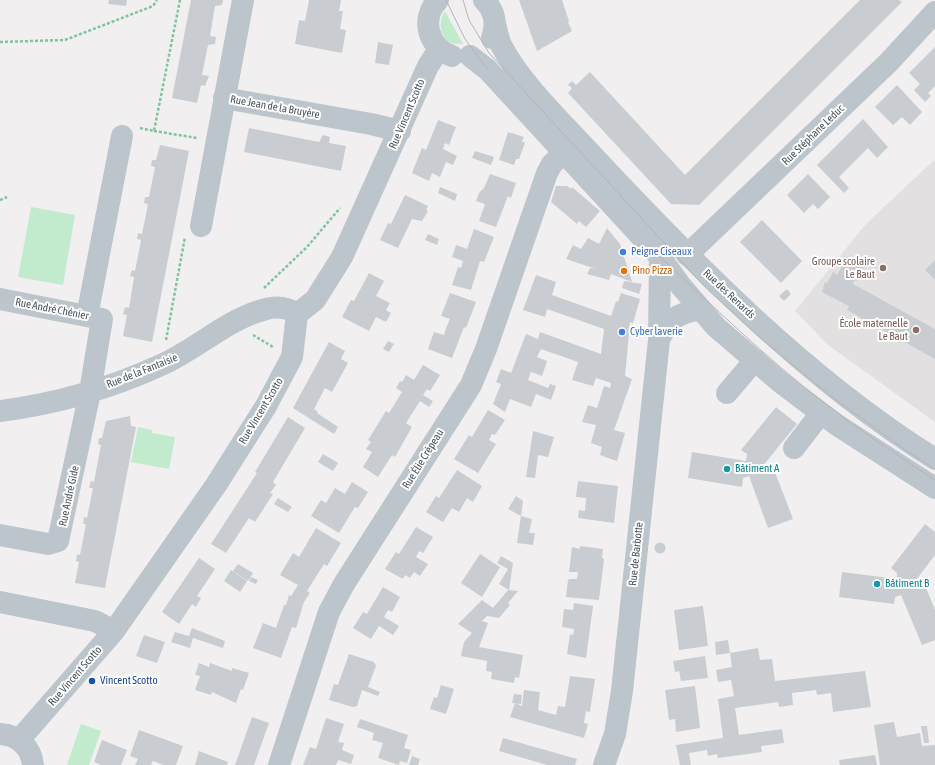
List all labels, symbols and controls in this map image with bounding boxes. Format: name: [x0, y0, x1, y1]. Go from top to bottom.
street label: Rue Vincent Scotto: [386, 77, 428, 151]
street label: Rue Jean de la Bruyère: [229, 93, 321, 121]
street label: Rue Stéphane Leduc: [779, 102, 847, 168]
place label: Peigne Ciseaux: [631, 245, 692, 259]
marker: Peigne Ciseaux: [618, 247, 628, 257]
place label: Groupe scolaire Le Baut: [812, 255, 875, 281]
marker: Groupe scolaire Le Baut: [878, 263, 888, 273]
place label: Pino Pizza: [632, 264, 672, 278]
marker: Pino Pizza: [619, 266, 629, 276]
street label: Rue des Renards: [700, 267, 758, 321]
street label: Rue André Chénier: [14, 295, 90, 323]
place label: École maternelle Le Baut: [839, 317, 908, 343]
place label: Cyber laverie: [630, 325, 683, 339]
marker: École maternelle Le Baut: [911, 325, 921, 335]
marker: Cyber laverie: [617, 327, 627, 337]
street label: Rue de la Fantaisie: [105, 351, 179, 391]
street label: Rue Vincent Scotto: [236, 376, 286, 446]
street label: Rue Élie Crépeau: [399, 427, 447, 491]
place label: Bâtiment A: [735, 462, 779, 476]
marker: Bâtiment A: [722, 464, 732, 474]
street label: Rue André Gide: [56, 465, 82, 527]
street label: Rue de Barbotte: [626, 521, 646, 587]
place label: Bâtiment B: [885, 577, 929, 591]
marker: Bâtiment B: [872, 579, 882, 589]
street label: Rue Vincent Scotto: [45, 643, 105, 709]
place label: Vincent Scotto: [100, 674, 158, 688]
marker: Vincent Scotto: [87, 676, 97, 686]

